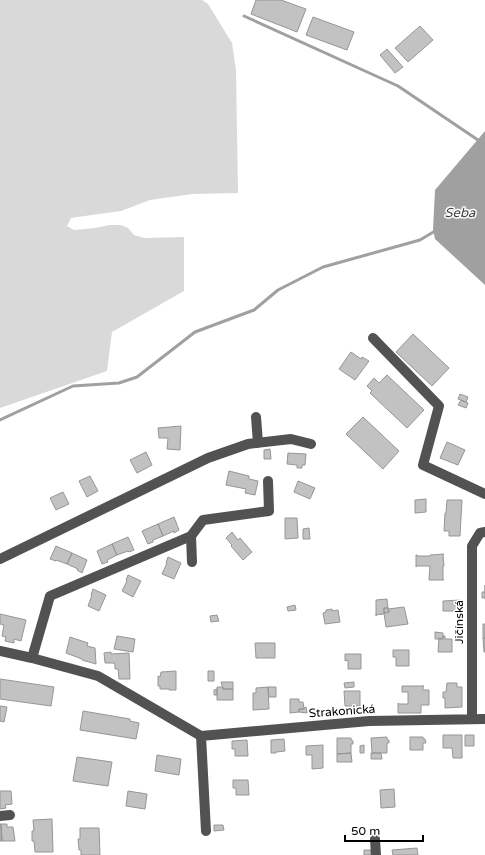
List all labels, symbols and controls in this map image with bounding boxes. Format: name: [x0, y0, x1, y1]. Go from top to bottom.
water label: Seba: [445, 205, 476, 221]
street label: Jičínská: [452, 600, 466, 644]
street label: Strakonická: [308, 702, 376, 720]
scale bar: [345, 817, 423, 843]
text: 50 m: [351, 824, 380, 838]

